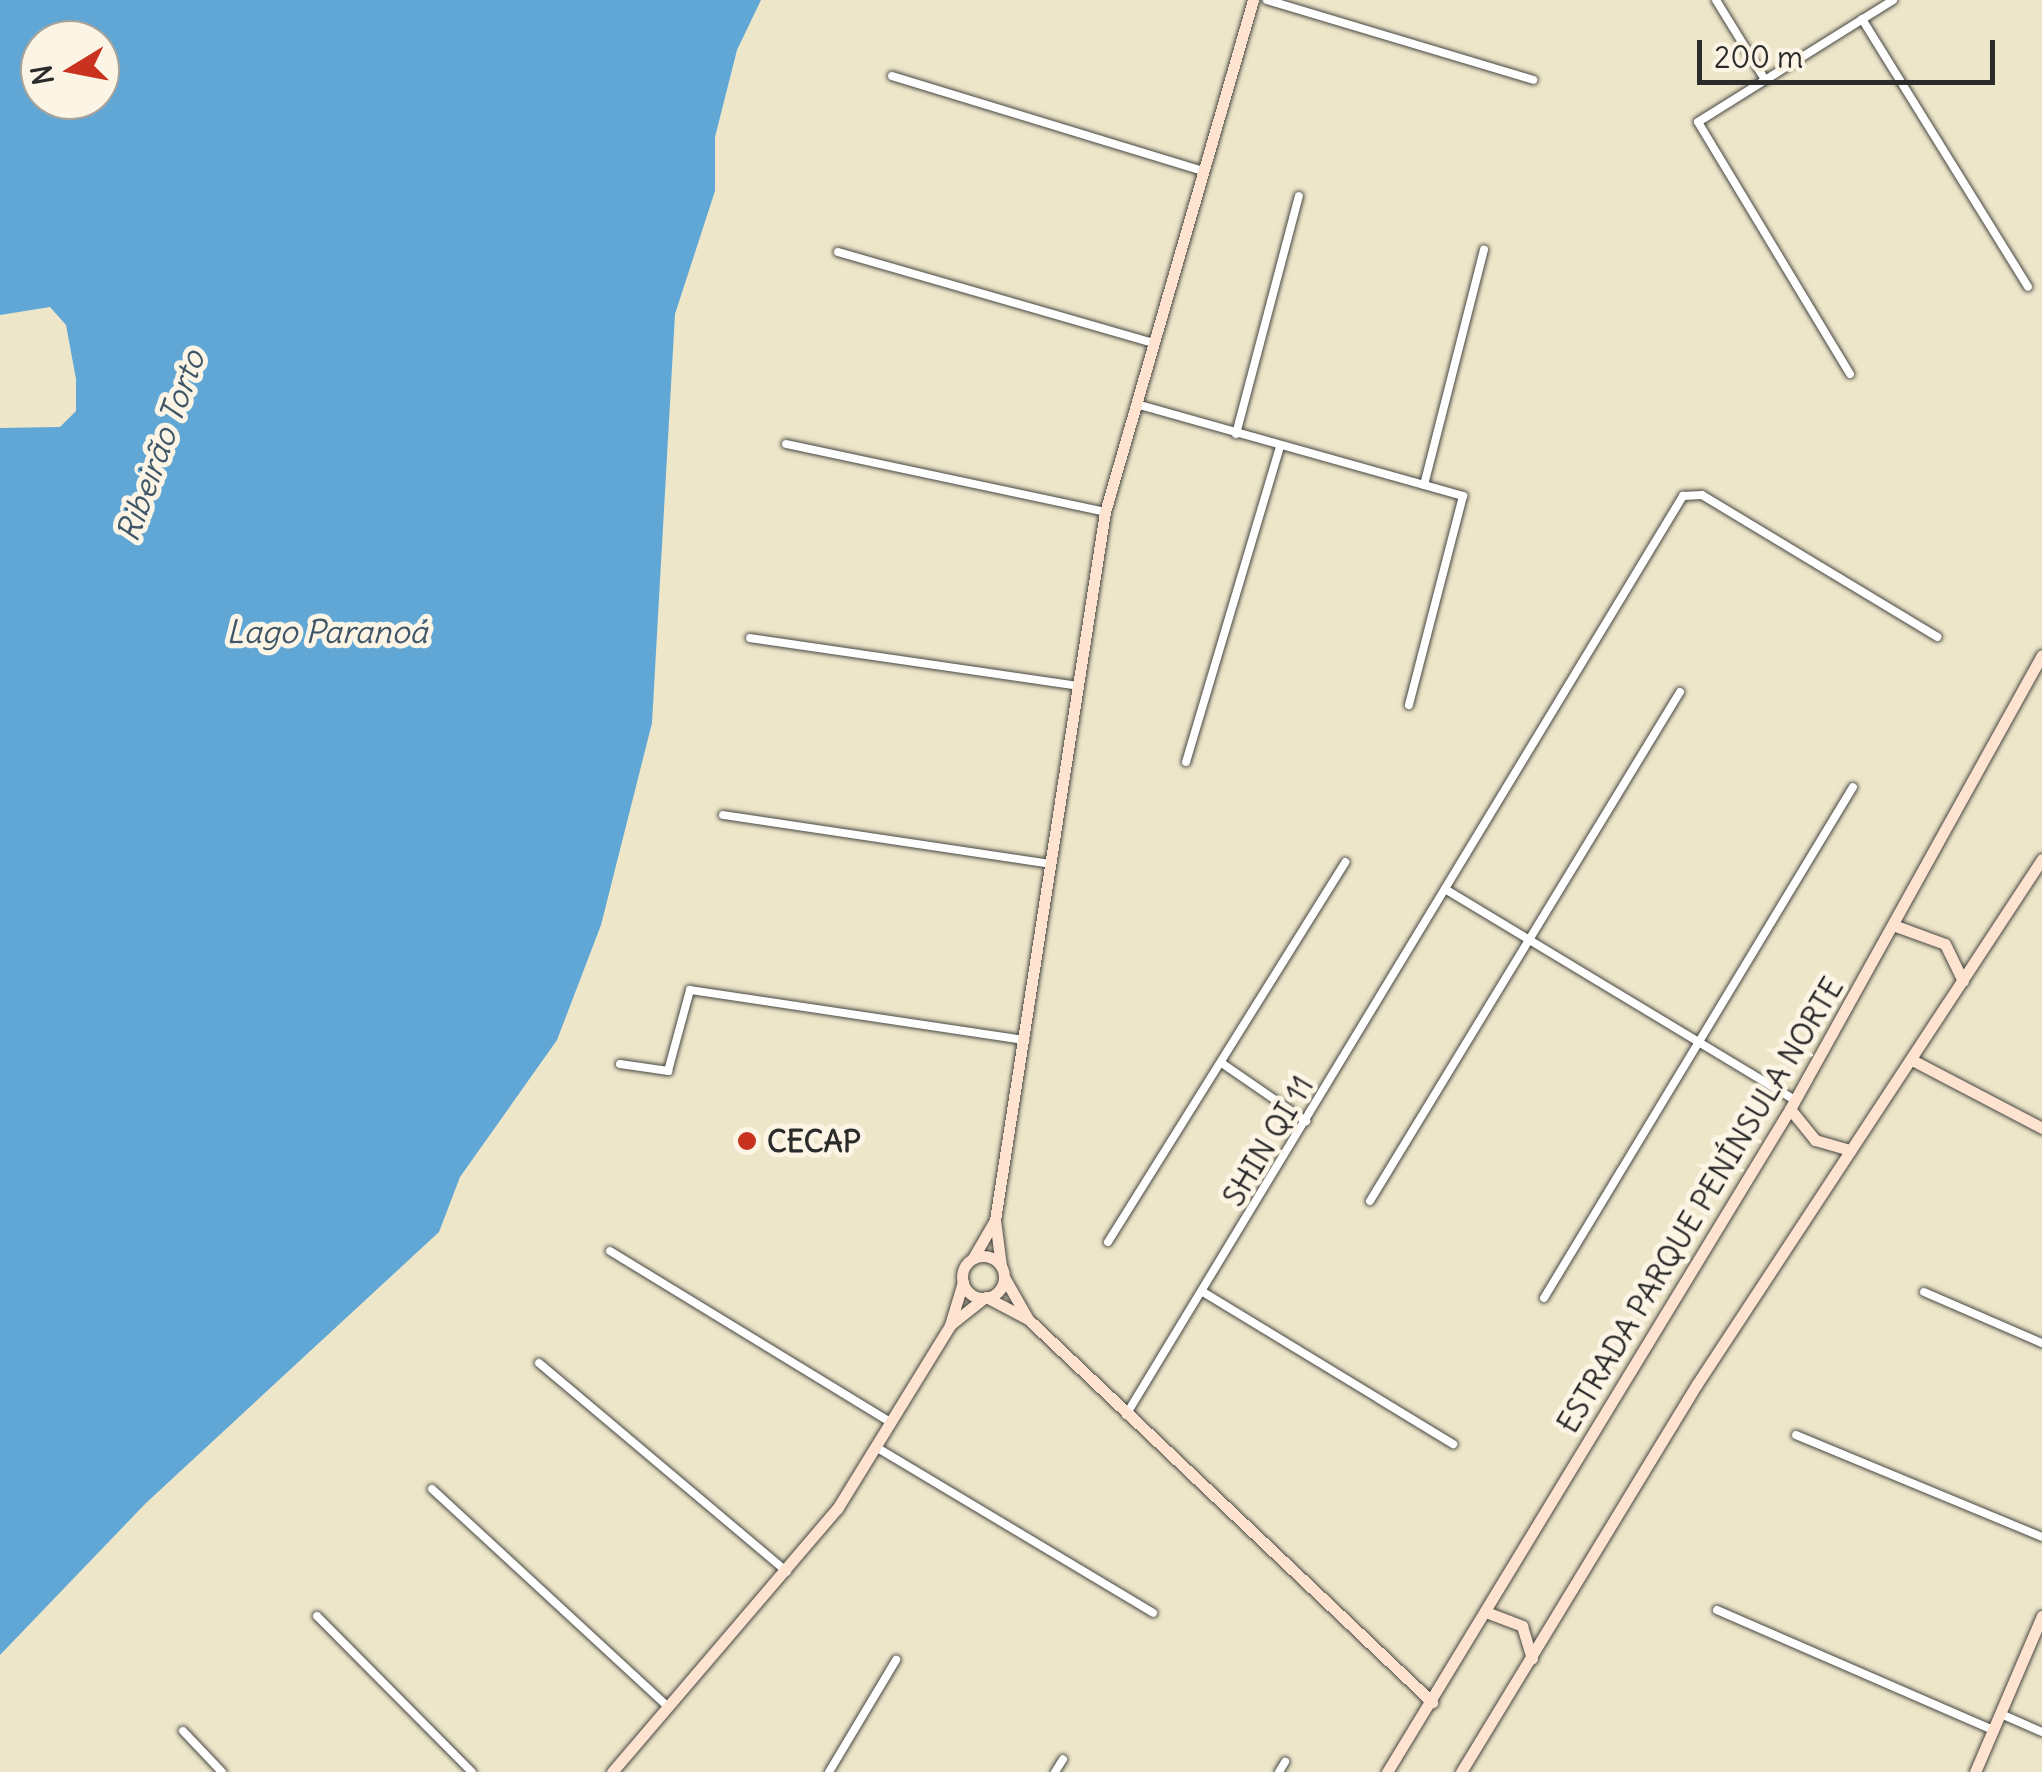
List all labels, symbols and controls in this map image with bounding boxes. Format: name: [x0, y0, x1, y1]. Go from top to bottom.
north arrow: [20, 20, 120, 120]
scale bar: [1702, 20, 2000, 82]
text: 200 m: [1714, 38, 1803, 76]
text: N: [23, 62, 62, 88]
water label: Ribeirão Torto: [109, 345, 213, 547]
water label: Lago Paranoá: [226, 613, 428, 651]
street label: ESTRADA PARQUE PENÍNSULA NORTE: [1549, 971, 1851, 1439]
street label: SHIN QI 11: [1215, 1069, 1321, 1213]
place label: CECAP: [767, 1123, 861, 1159]
marker: CECAP: [736, 1130, 758, 1152]

